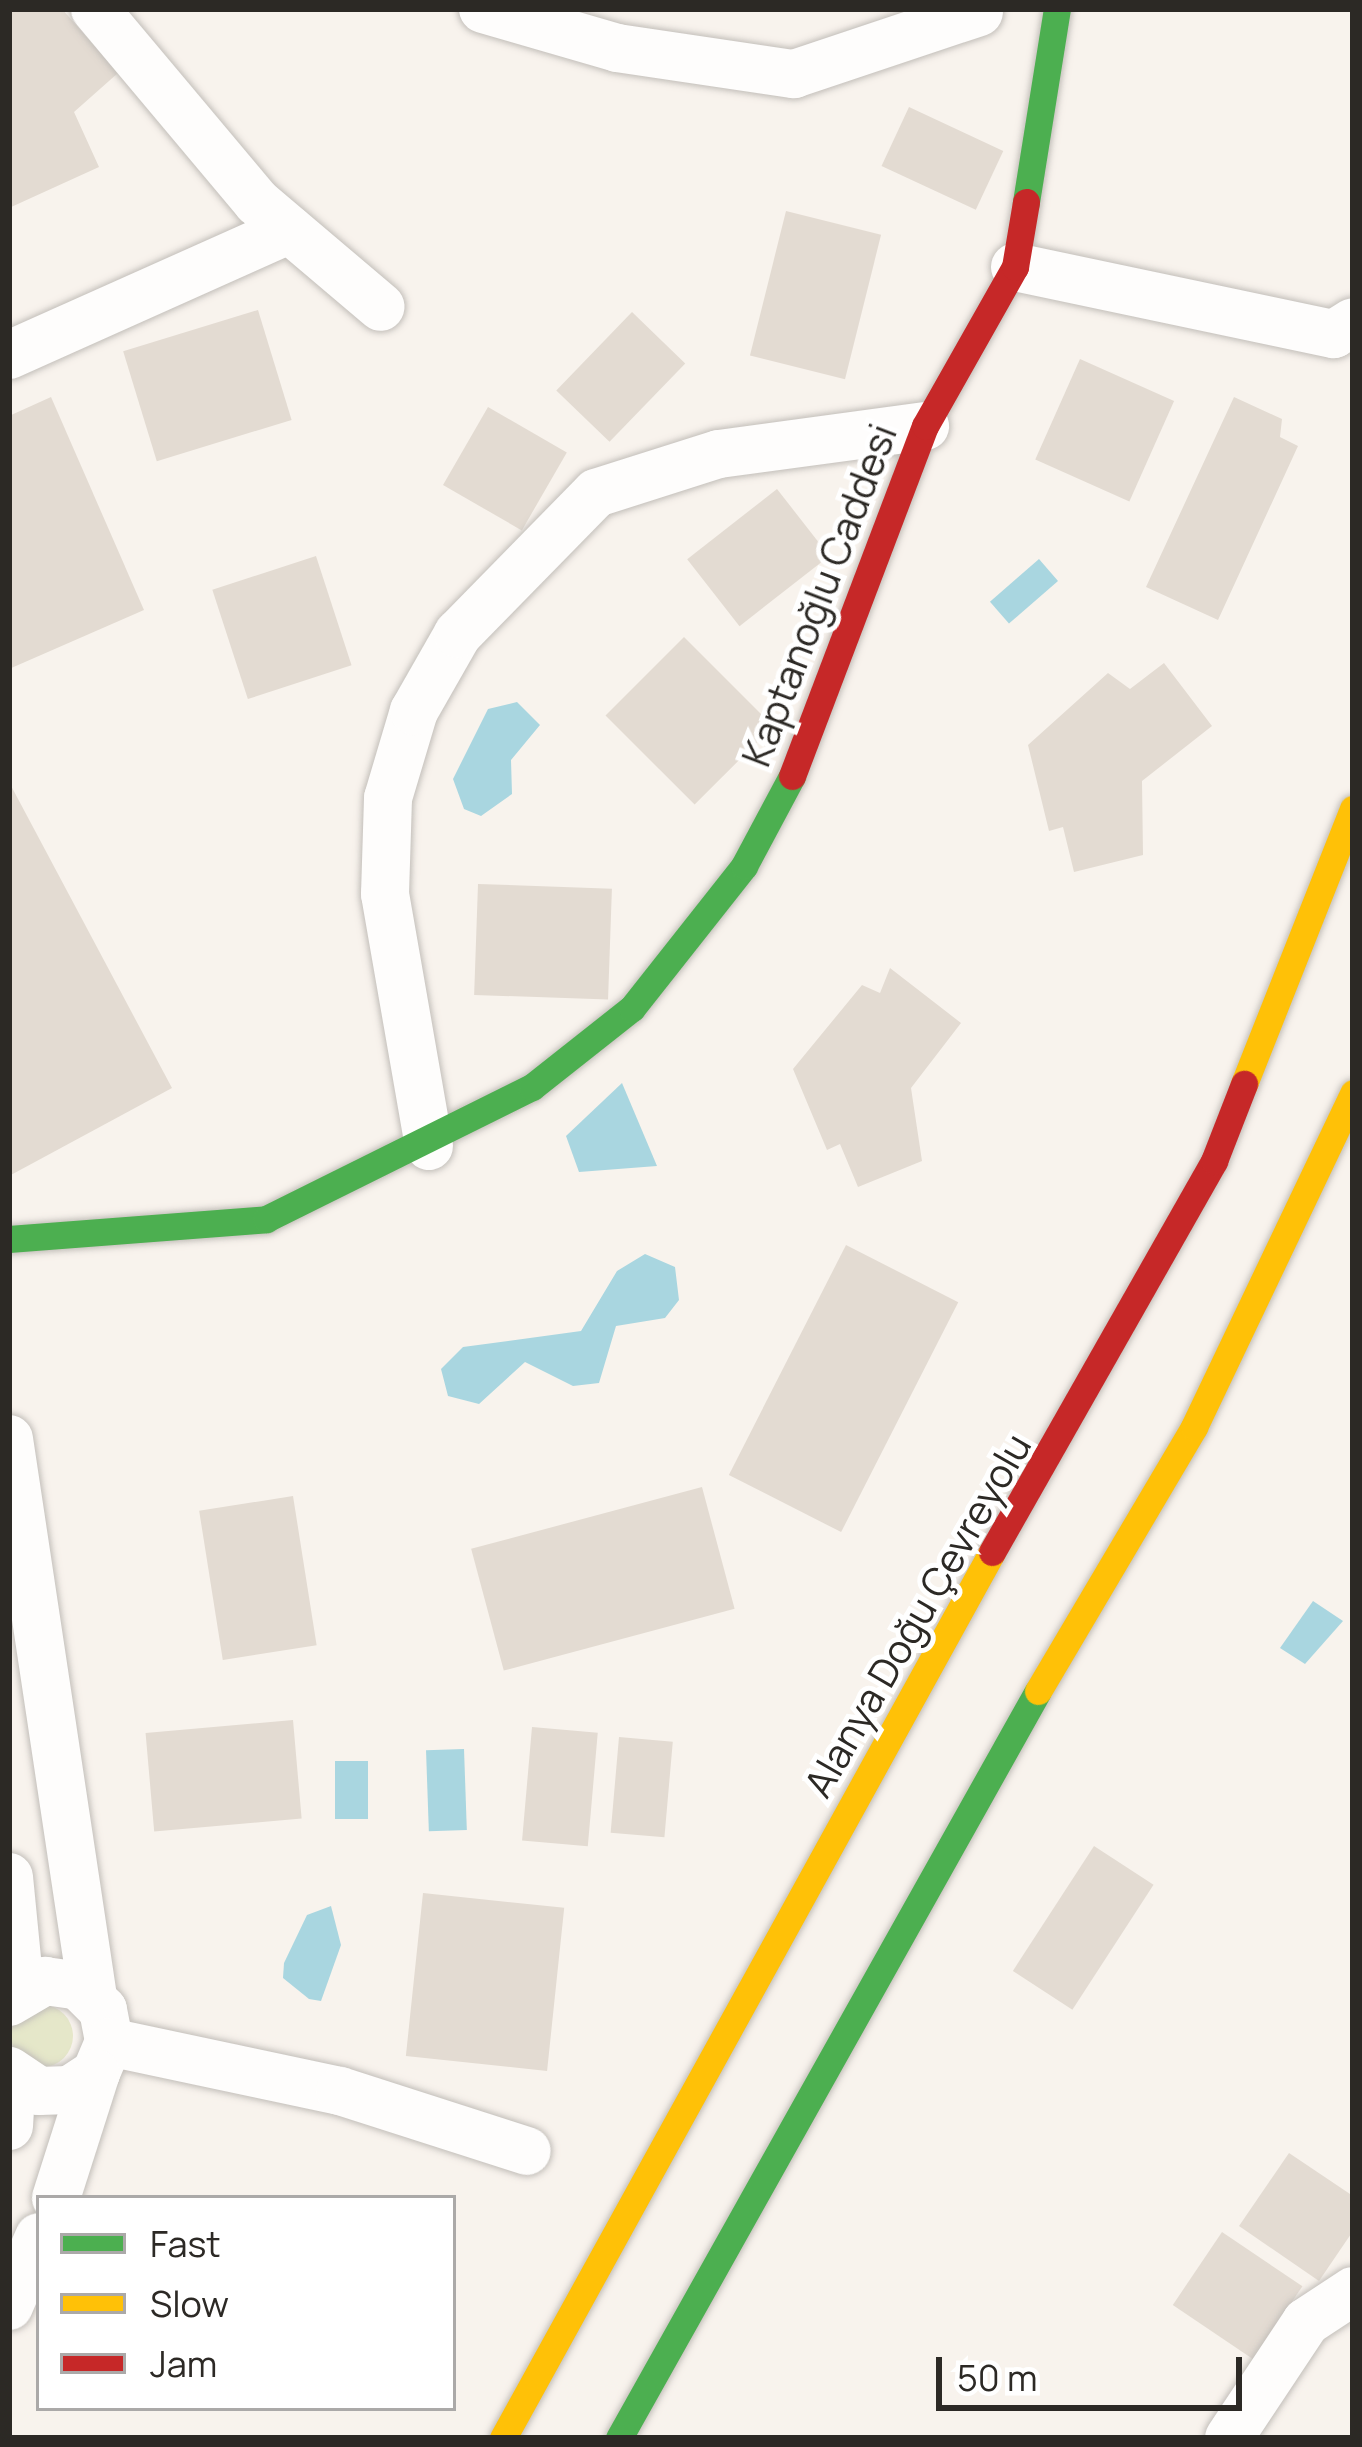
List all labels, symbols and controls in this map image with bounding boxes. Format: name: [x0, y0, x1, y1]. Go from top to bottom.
street label: Kaptanoğlu Caddesi: [732, 417, 906, 773]
street label: Alanya Doğu Çevreyolu: [794, 1425, 1040, 1805]
legend: [36, 2195, 456, 2411]
text: Fast: [150, 2219, 221, 2268]
text: Slow: [150, 2279, 229, 2328]
scale bar: [942, 2333, 1248, 2407]
text: Jam: [150, 2339, 217, 2388]
text: 50 m: [957, 2353, 1037, 2402]

